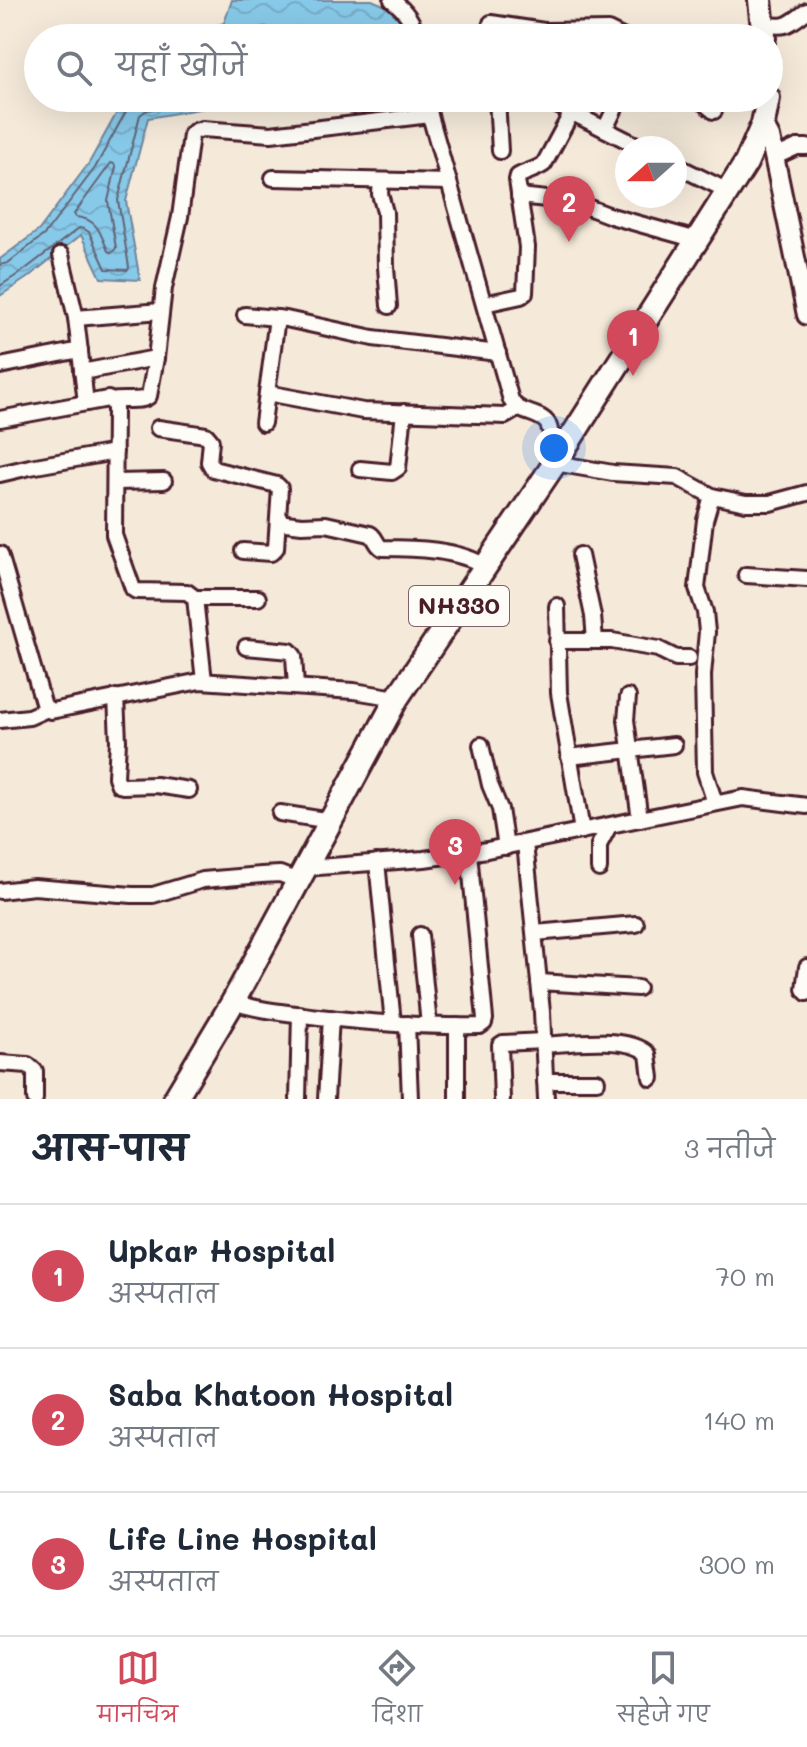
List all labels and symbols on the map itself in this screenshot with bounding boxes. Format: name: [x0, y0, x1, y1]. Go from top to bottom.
north arrow: [615, 136, 687, 208]
pin: 2: [543, 176, 595, 242]
pin: 1: [607, 310, 659, 376]
your location: [534, 428, 574, 468]
road number: NH330: [409, 586, 509, 626]
pin: 3: [429, 819, 481, 885]

